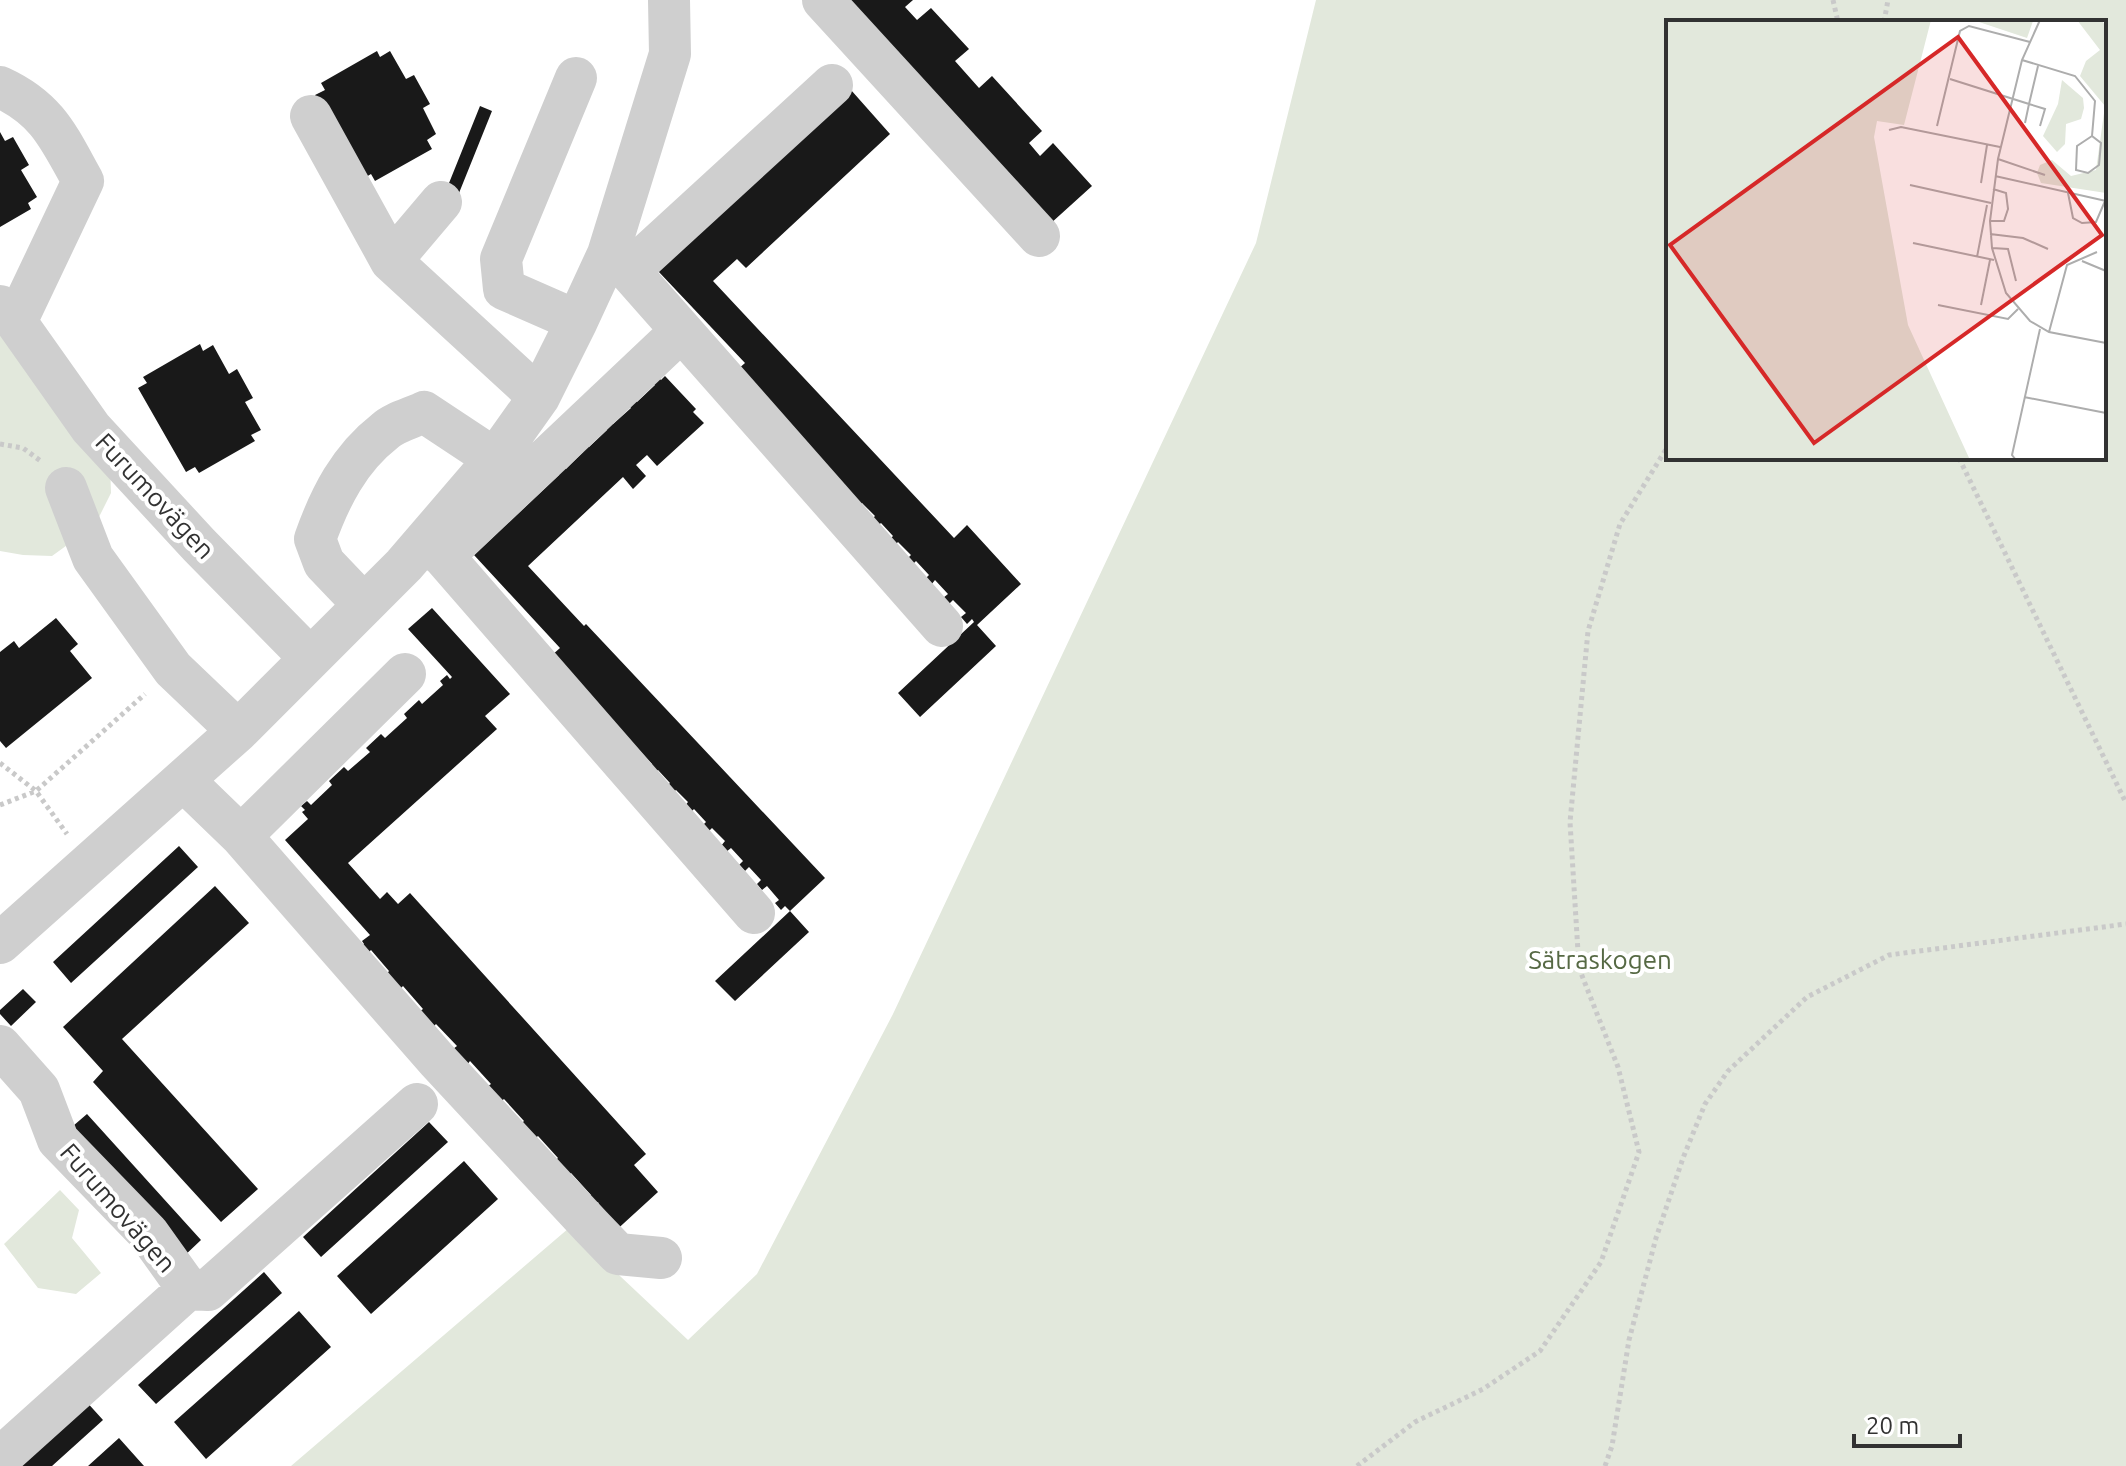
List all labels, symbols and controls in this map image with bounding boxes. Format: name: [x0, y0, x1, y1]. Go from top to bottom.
inset map: [1666, 20, 2106, 460]
street label: Furumovägen: [90, 427, 221, 564]
park label: Sätraskogen: [1528, 945, 1672, 974]
street label: Furumovägen: [55, 1138, 182, 1278]
scale bar: [1854, 1398, 1960, 1448]
text: 20 m: [1866, 1412, 1919, 1439]

